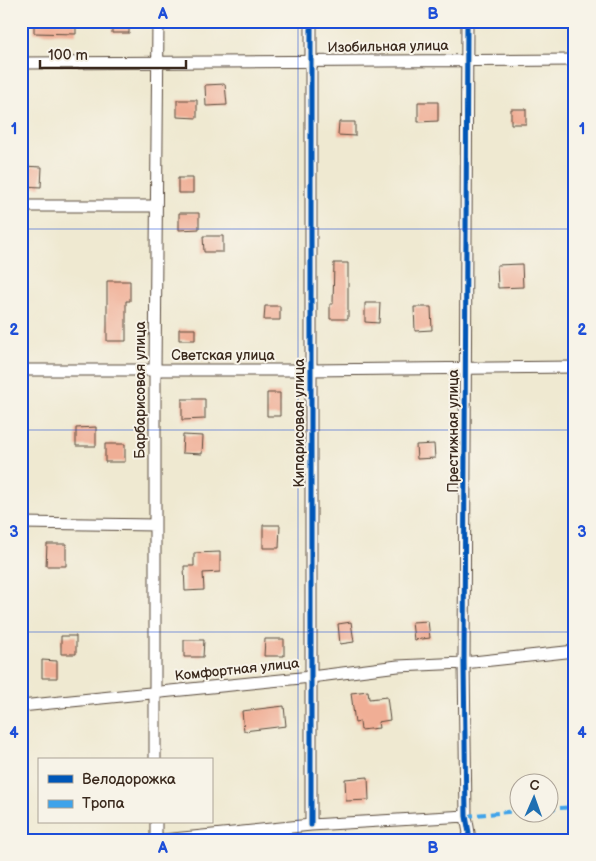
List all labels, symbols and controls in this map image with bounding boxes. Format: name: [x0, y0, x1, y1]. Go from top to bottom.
text: A: [157, 5, 168, 24]
text: B: [427, 5, 439, 24]
street label: Изобильная улица: [327, 37, 449, 56]
scale bar: [40, 38, 186, 70]
text: 100 m: [48, 46, 88, 65]
text: 1: [11, 120, 17, 139]
text: 1: [579, 120, 585, 139]
street label: Барбарисовая улица: [132, 320, 149, 459]
text: 2: [9, 321, 19, 340]
text: 2: [577, 321, 587, 340]
street label: Светская улица: [171, 347, 275, 364]
street label: Кипарисовая улица: [291, 358, 308, 488]
street label: Престижная улица: [445, 368, 462, 493]
text: 3: [9, 523, 19, 542]
text: 3: [577, 523, 587, 542]
street label: Комфортная улица: [174, 654, 301, 684]
text: 4: [9, 724, 19, 743]
text: 4: [577, 724, 587, 743]
legend: [38, 758, 212, 824]
text: Велодорожка: [82, 770, 176, 789]
north arrow: [508, 774, 558, 824]
text: С: [529, 777, 540, 794]
text: Тропа: [82, 794, 125, 813]
text: A: [157, 839, 168, 858]
text: B: [427, 839, 439, 858]

